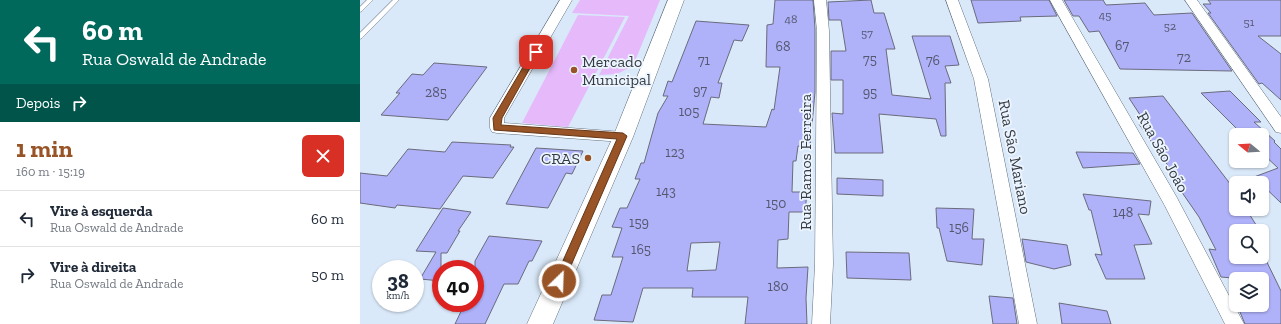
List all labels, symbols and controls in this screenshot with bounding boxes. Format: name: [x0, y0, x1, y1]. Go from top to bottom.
house number: 45: [1099, 8, 1111, 22]
house number: 48: [785, 12, 797, 26]
text: 60 m: [82, 14, 143, 47]
house number: 51: [1244, 15, 1255, 29]
icon: left: [16, 16, 68, 68]
house number: 52: [1164, 19, 1176, 33]
house number: 57: [861, 26, 873, 40]
pin: [519, 35, 553, 69]
house number: 67: [1115, 37, 1129, 54]
house number: 68: [776, 38, 790, 55]
icon: arrive: [525, 41, 547, 63]
text: Rua Oswald de Andrade: [82, 48, 267, 70]
house number: 72: [1177, 49, 1191, 66]
house number: 75: [863, 51, 877, 68]
place label: Mercado Municipal: [582, 52, 651, 89]
house number: 71: [698, 52, 711, 69]
house number: 76: [926, 52, 940, 69]
marker: Mercado Municipal: [569, 65, 579, 75]
house number: 97: [693, 82, 707, 99]
house number: 285: [425, 84, 447, 101]
house number: 95: [863, 84, 877, 101]
icon: right: [68, 92, 90, 114]
street label: Rua Ramos Ferreira: [796, 93, 815, 230]
text: Depois: [16, 94, 60, 112]
street label: Rua São Mariano: [995, 98, 1035, 216]
house number: 105: [679, 103, 699, 120]
street label: Rua São João: [1133, 108, 1193, 196]
north arrow: [1229, 128, 1269, 168]
map controls: [1229, 128, 1269, 312]
text: 1 min: [16, 134, 73, 163]
button: close: [302, 135, 344, 177]
house number: 123: [665, 144, 685, 161]
place label: CRAS: [541, 149, 580, 168]
marker: CRAS: [583, 153, 593, 163]
text: 160 m · 15:19: [16, 164, 85, 179]
button: sound: [1229, 176, 1269, 216]
house number: 143: [656, 183, 676, 200]
house number: 150: [766, 195, 786, 212]
text: Vire à esquerda: [50, 202, 153, 220]
house number: 148: [1113, 204, 1133, 221]
icon: left: [16, 208, 38, 230]
text: 60 m: [311, 210, 344, 228]
house number: 159: [629, 214, 649, 231]
house number: 156: [949, 219, 969, 236]
text: Rua Oswald de Andrade: [50, 220, 183, 235]
button: search: [1229, 224, 1269, 264]
house number: 165: [631, 241, 651, 258]
text: Vire à direita: [50, 258, 136, 276]
speed limit sign: 40: [432, 260, 484, 312]
position arrow: [538, 260, 580, 302]
icon: right: [16, 264, 38, 286]
text: 50 m: [311, 266, 344, 284]
text: 38: [387, 269, 409, 293]
button: layers: [1229, 272, 1269, 312]
text: Rua Oswald de Andrade: [50, 276, 183, 291]
house number: 180: [768, 278, 789, 295]
text: km/h: [387, 290, 409, 302]

